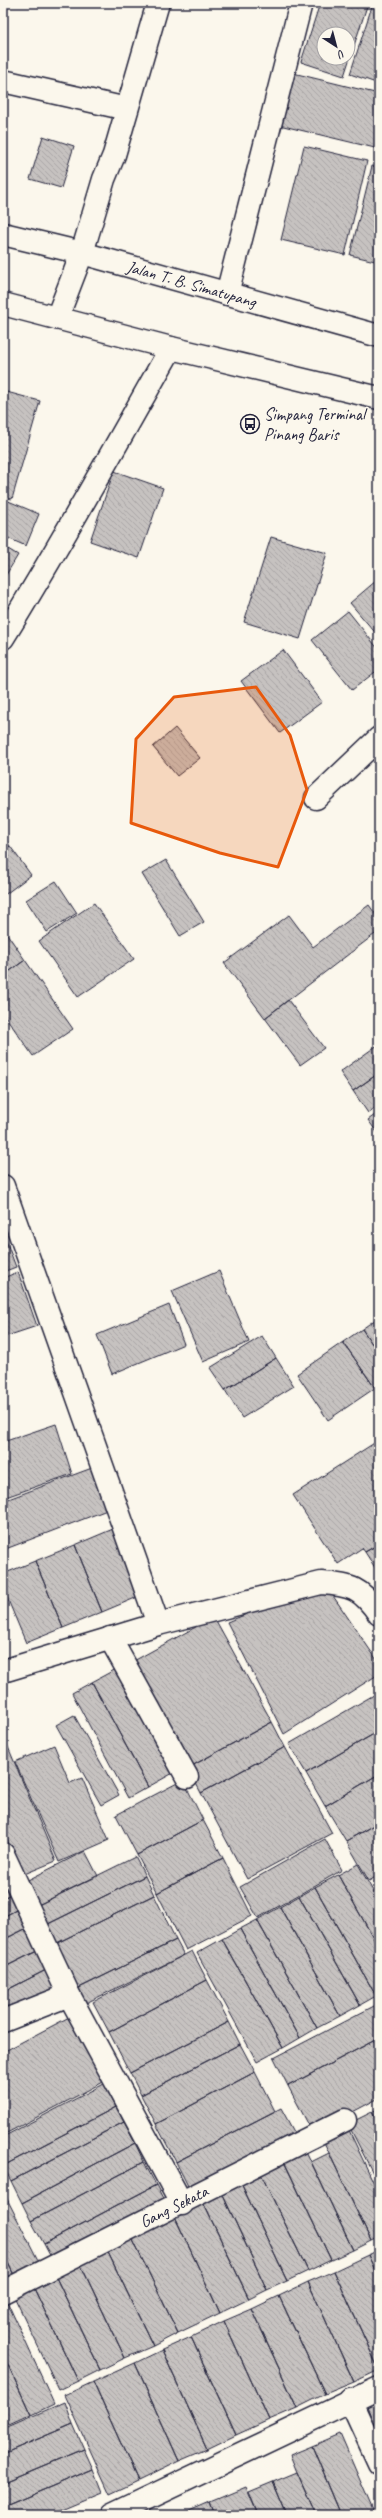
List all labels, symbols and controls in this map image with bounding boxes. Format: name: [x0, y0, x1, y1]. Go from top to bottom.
north arrow: [316, 26, 356, 66]
text: U: [333, 47, 348, 63]
street label: Jalan T. B. Simatupang: [124, 255, 260, 312]
place label: Simpang Terminal Pinang Baris: [264, 404, 368, 445]
bus stop icon: Simpang Terminal Pinang Baris: [239, 413, 261, 435]
street label: Gang Sekata: [136, 2180, 213, 2232]

